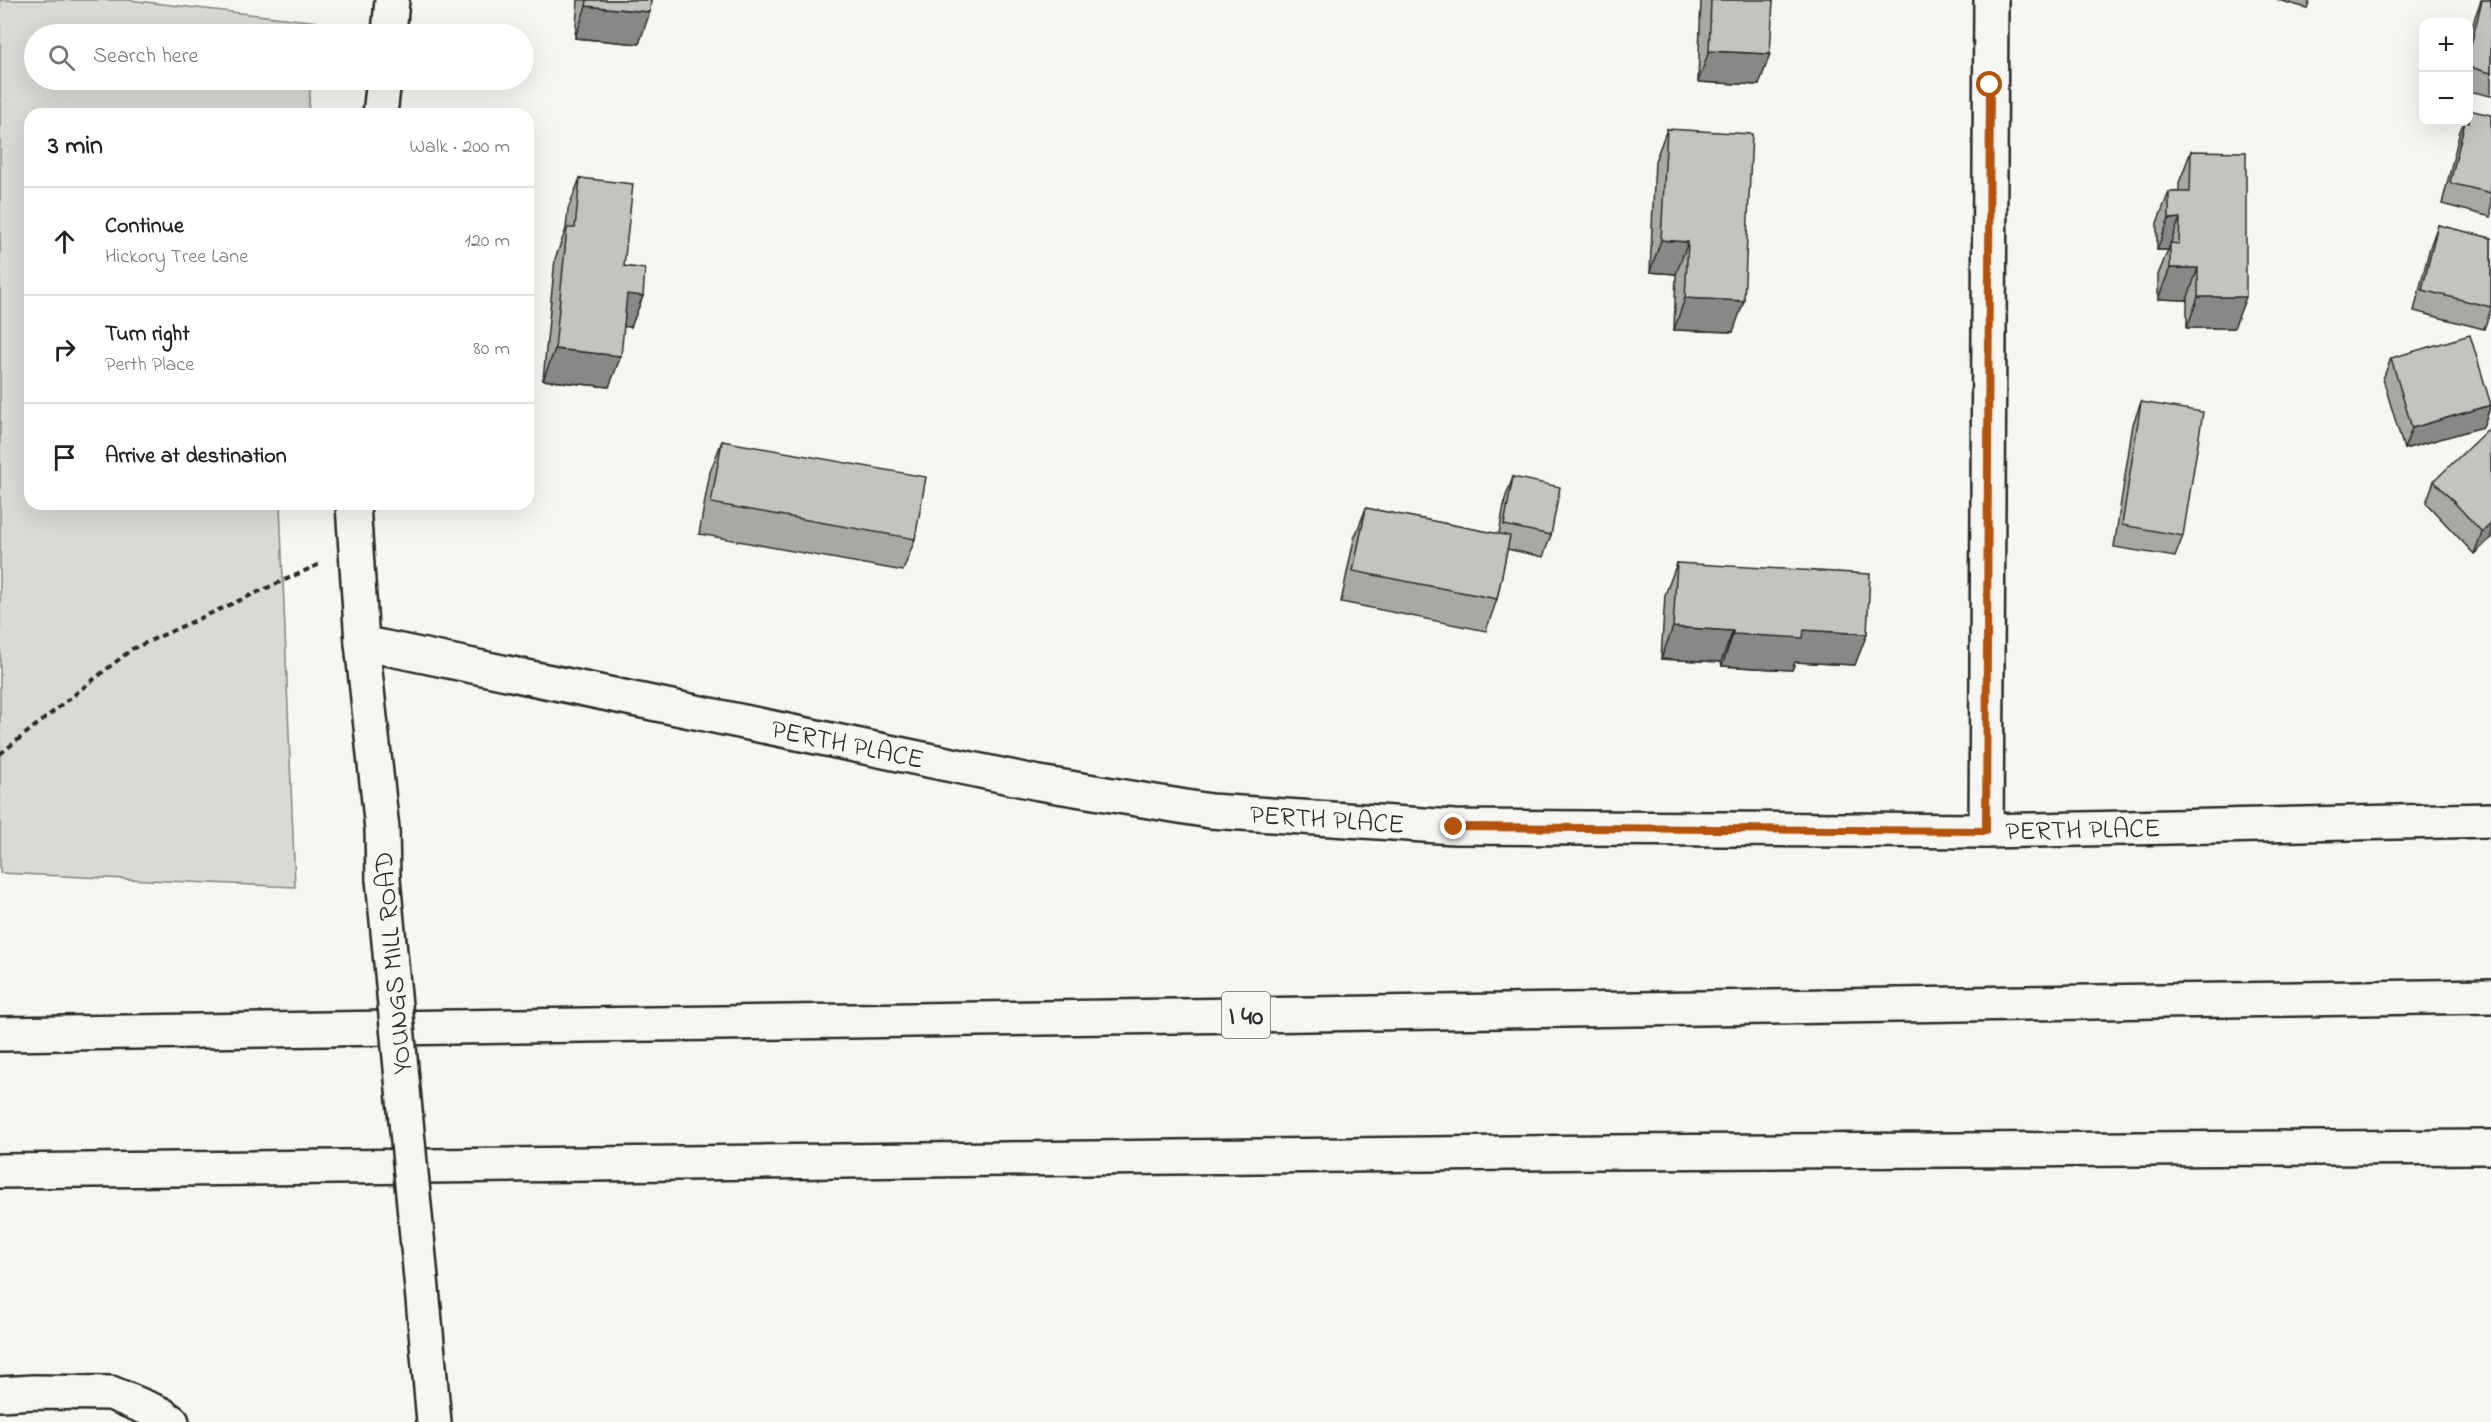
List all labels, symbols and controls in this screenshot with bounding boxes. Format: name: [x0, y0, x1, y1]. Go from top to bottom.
map controls: [2419, 18, 2473, 126]
button: +: [2419, 18, 2473, 72]
search box: [24, 24, 534, 90]
icon: search: [45, 41, 78, 74]
text: Search here: [93, 41, 198, 73]
route start: [1976, 71, 2002, 97]
button: −: [2419, 72, 2473, 126]
text: 3 min: [48, 128, 103, 166]
text: Walk · 200 m: [410, 133, 510, 162]
text: Continue: [105, 211, 184, 243]
icon: ahead: [48, 225, 81, 258]
text: 120 m: [465, 227, 510, 256]
text: Hickory Tree Lane: [105, 243, 248, 272]
text: Turn right: [105, 319, 190, 351]
icon: right: [48, 333, 81, 366]
text: 80 m: [473, 335, 510, 364]
text: Perth Place: [105, 351, 194, 380]
icon: arrive: [48, 441, 81, 474]
text: Arrive at destination: [105, 441, 287, 473]
street label: PERTH PLACE: [767, 711, 927, 781]
street label: PERTH PLACE: [1248, 797, 1406, 846]
street label: PERTH PLACE: [2005, 810, 2161, 853]
route end: [1440, 813, 1466, 839]
street label: YOUNGS MILL ROAD: [365, 850, 424, 1076]
road number: I 40: [1222, 992, 1270, 1038]

